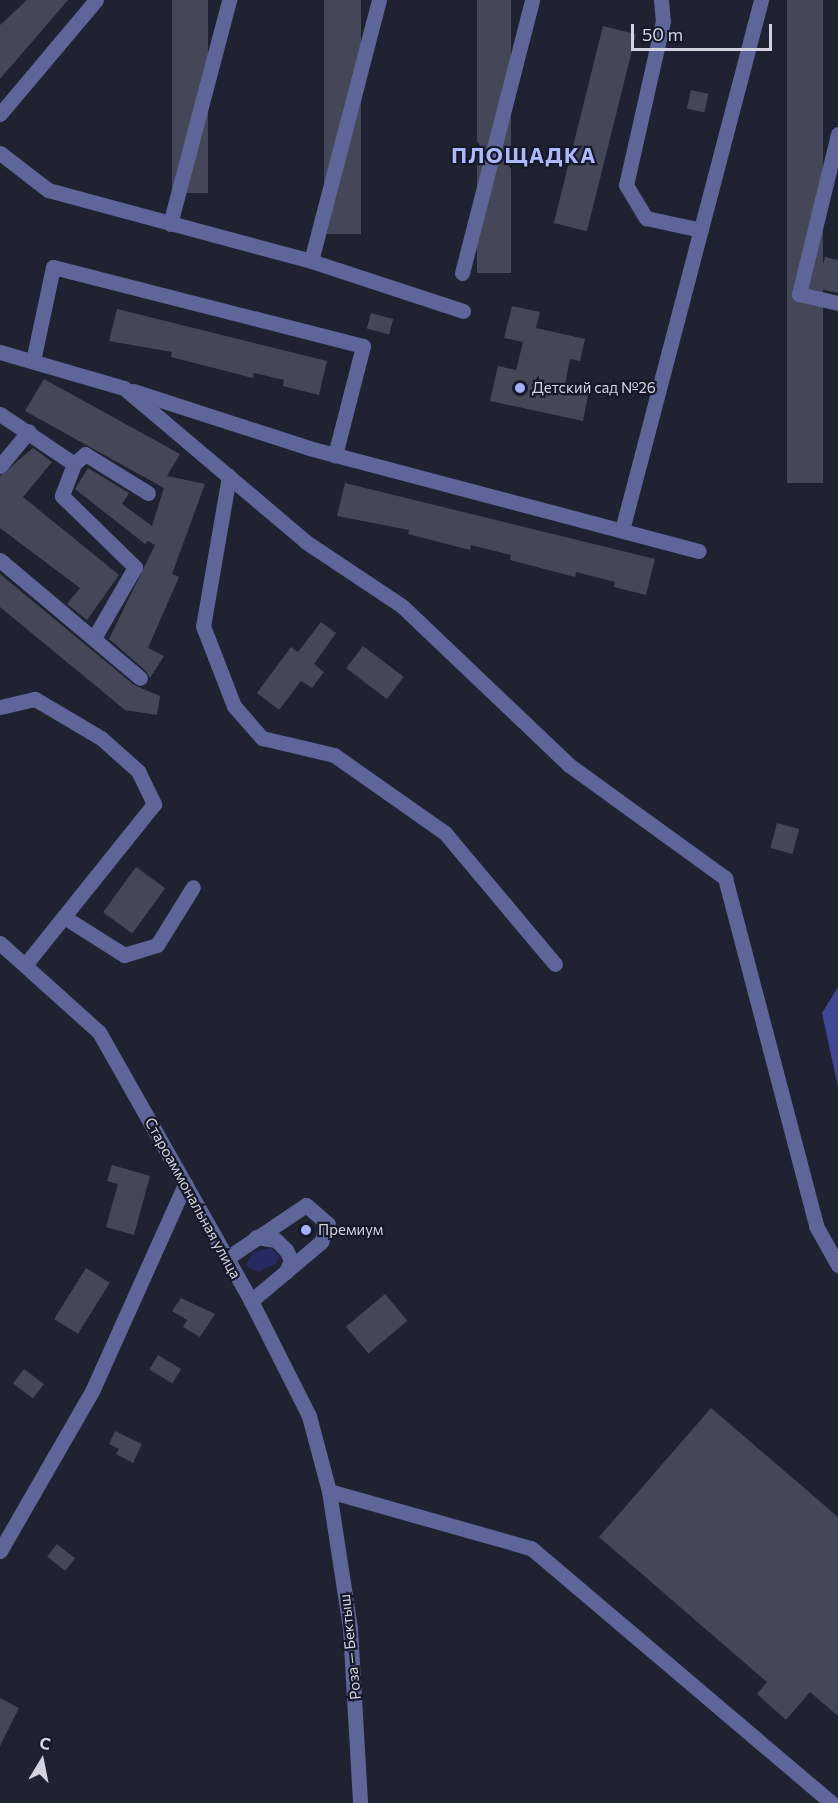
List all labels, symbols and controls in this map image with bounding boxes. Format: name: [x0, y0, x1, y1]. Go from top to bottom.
scale bar: [634, 12, 775, 50]
text: 50 m: [642, 23, 683, 45]
district label: ПЛОЩАДКА: [451, 142, 597, 168]
place label: Детский сад №26: [532, 379, 656, 397]
marker: Детский сад №26: [513, 381, 527, 395]
street label: Староаммональная улица: [141, 1114, 245, 1282]
place label: Премиум: [318, 1221, 384, 1239]
marker: Премиум: [299, 1223, 313, 1237]
street label: Роза — Бектыш: [335, 1593, 365, 1701]
north arrow: [12, 1731, 72, 1791]
text: С: [38, 1732, 52, 1753]

